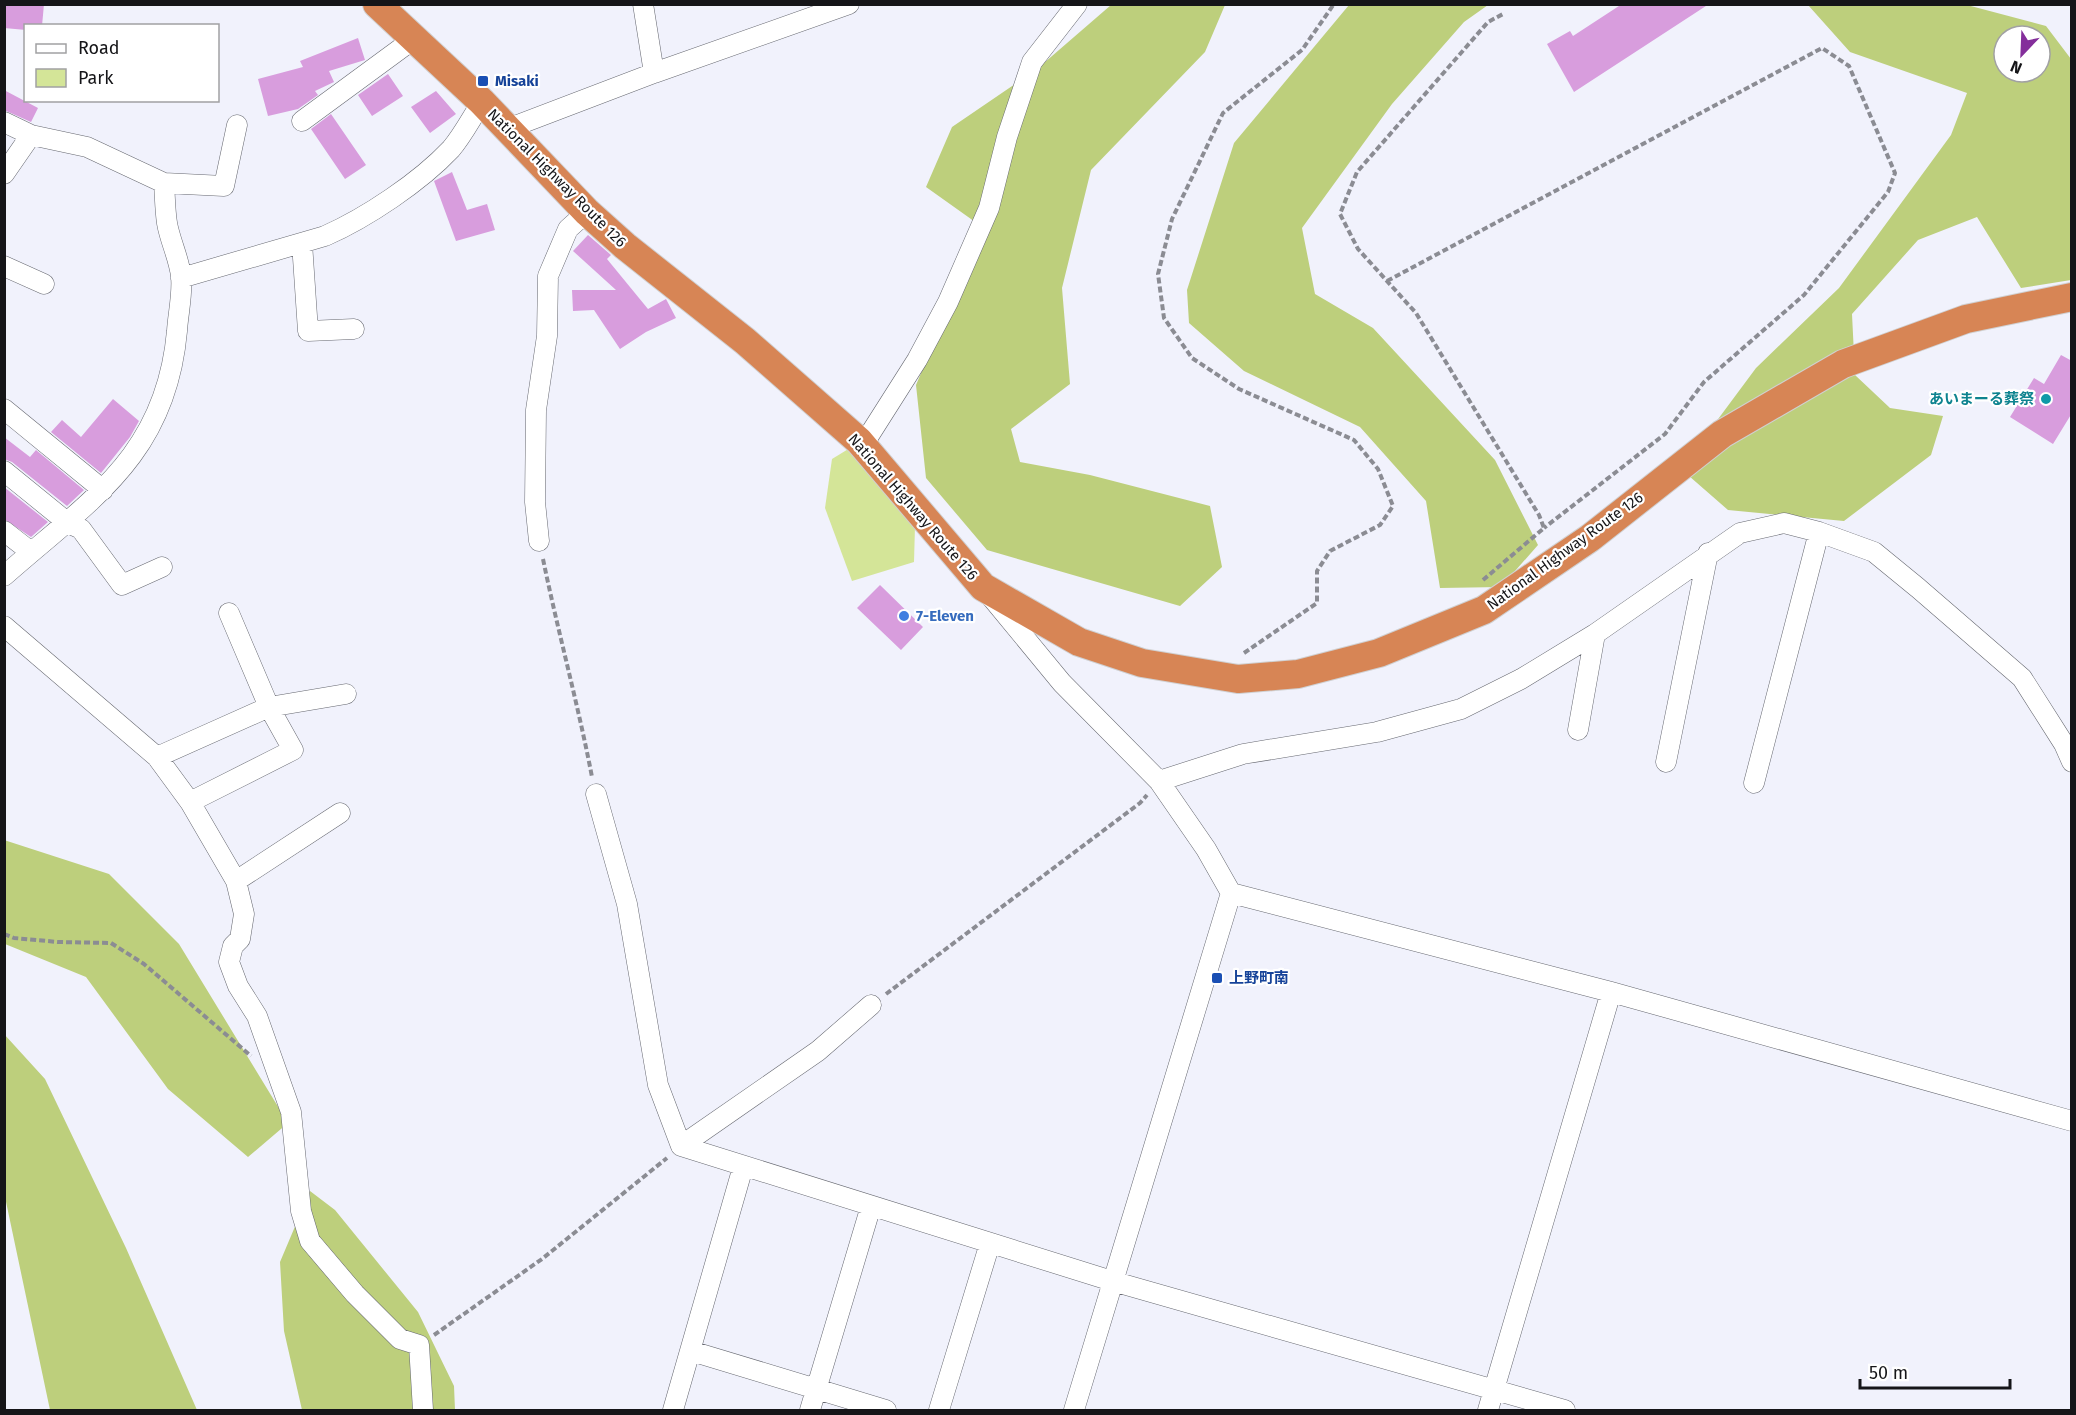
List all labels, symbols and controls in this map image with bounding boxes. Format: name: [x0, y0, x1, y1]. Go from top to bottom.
legend: [24, 24, 219, 102]
north arrow: [1992, 24, 2052, 84]
text: Road: [78, 37, 120, 59]
text: N: [2008, 57, 2025, 78]
text: Park: [78, 67, 114, 89]
place label: Misaki: [495, 72, 539, 90]
marker: Misaki: [476, 74, 490, 88]
street label: National Highway Route 126: [484, 105, 630, 251]
place label: あいまーる葬祭: [1929, 390, 2034, 408]
marker: あいまーる葬祭: [2039, 392, 2053, 406]
street label: National Highway Route 126: [844, 430, 982, 584]
street label: National Highway Route 126: [1483, 488, 1647, 614]
place label: 7-Eleven: [916, 607, 974, 625]
marker: 7-Eleven: [897, 609, 911, 623]
place label: 上野町南: [1229, 969, 1289, 987]
marker: 上野町南: [1210, 971, 1224, 985]
scale bar: [1860, 1352, 2010, 1390]
text: 50 m: [1869, 1362, 1908, 1384]

